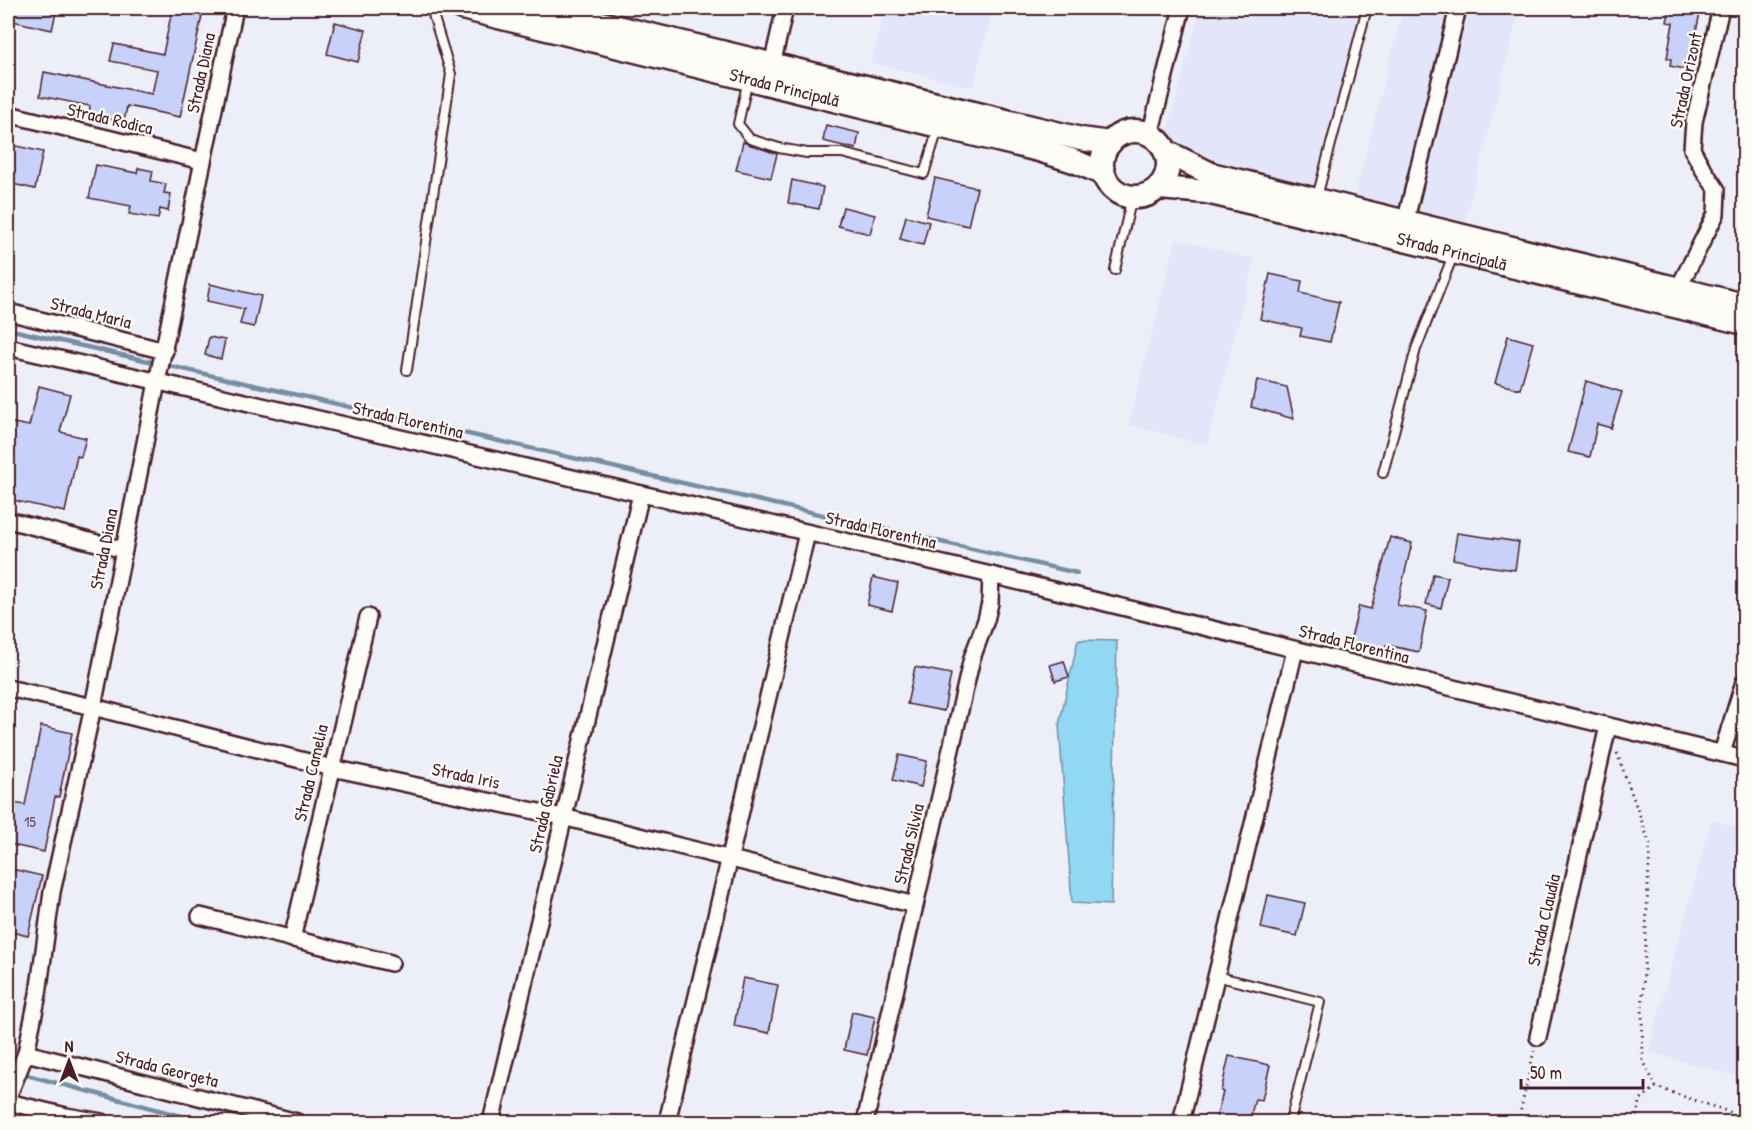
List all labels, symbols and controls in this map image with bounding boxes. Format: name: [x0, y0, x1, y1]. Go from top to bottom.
street label: Strada Orizont: [1663, 29, 1708, 130]
street label: Strada Diana: [180, 30, 221, 115]
street label: Strada Principală: [727, 62, 842, 113]
street label: Strada Rodica: [65, 97, 155, 140]
street label: Strada Principală: [1394, 226, 1509, 277]
street label: Strada Maria: [48, 290, 134, 335]
street label: Strada Florentina: [350, 395, 466, 444]
street label: Strada Florentina: [823, 505, 939, 554]
street label: Strada Diana: [83, 507, 124, 591]
street label: Strada Florentina: [1296, 618, 1412, 669]
street label: Strada Camelia: [287, 722, 334, 824]
street label: Strada Gabriela: [522, 752, 569, 855]
street label: Strada Iris: [430, 756, 502, 795]
street label: Strada Silvia: [887, 801, 930, 887]
house number: 15: [24, 811, 37, 832]
street label: Strada Claudia: [1521, 871, 1566, 968]
north arrow: [39, 1031, 99, 1091]
text: N: [65, 1035, 74, 1057]
street label: Strada Georgeta: [113, 1044, 221, 1093]
scale bar: [1521, 1052, 1642, 1090]
text: 50 m: [1530, 1060, 1562, 1085]

